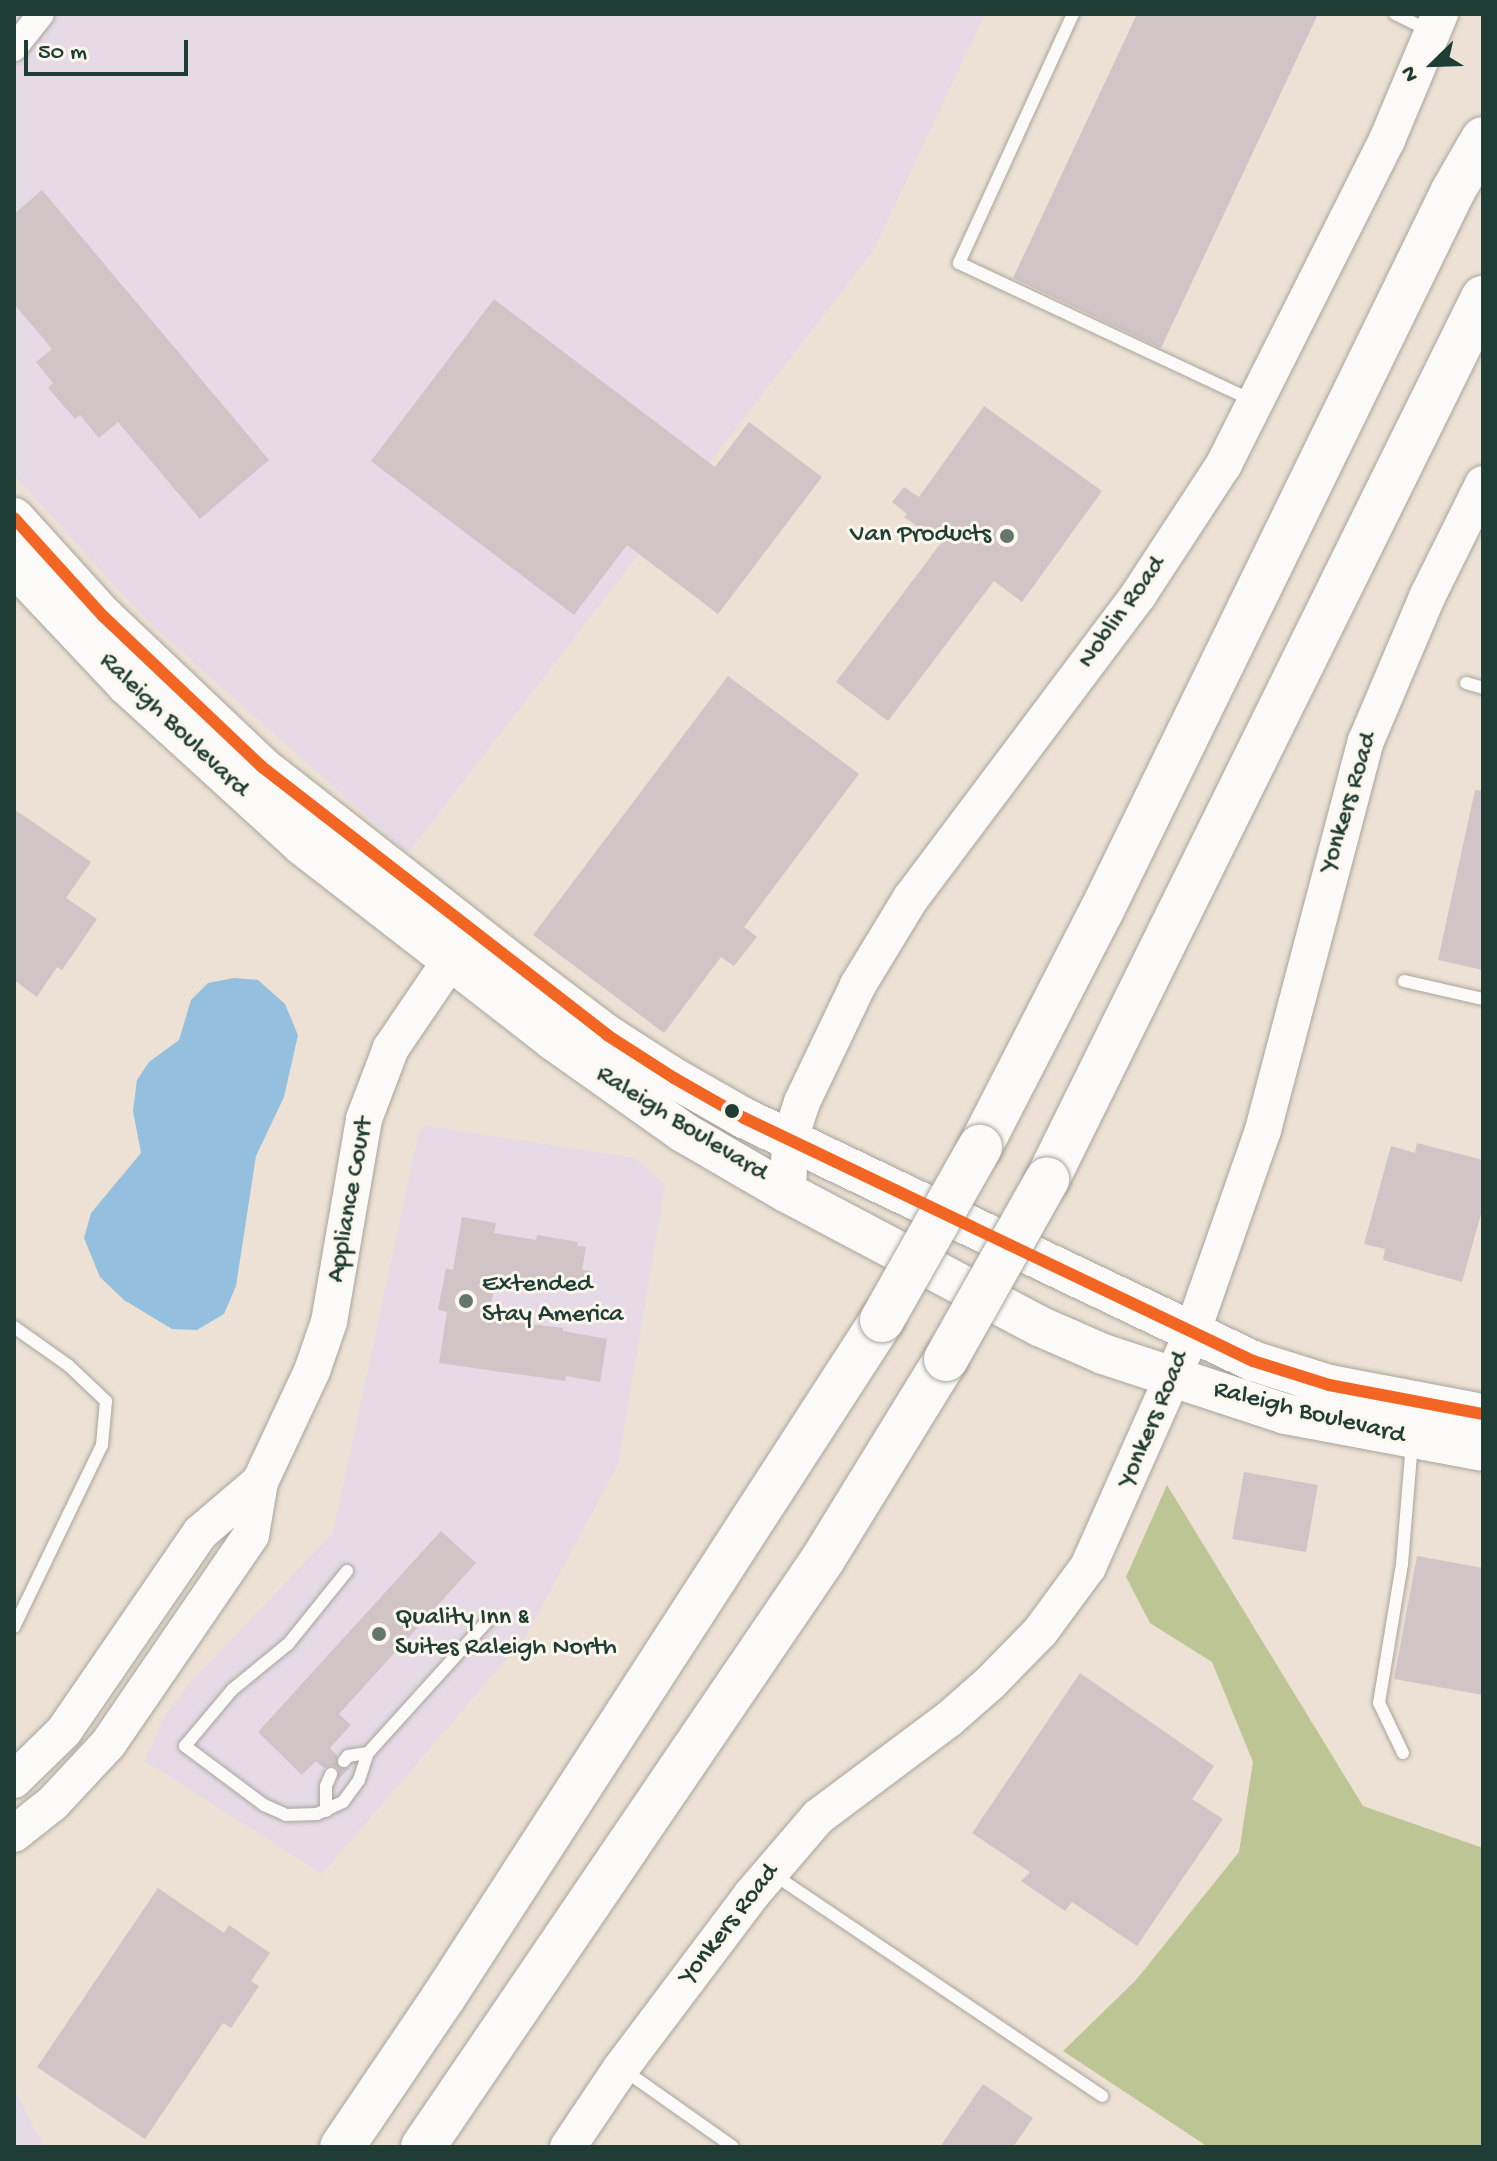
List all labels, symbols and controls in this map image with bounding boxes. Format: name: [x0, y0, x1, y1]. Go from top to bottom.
scale bar: [28, 24, 192, 74]
north arrow: [1393, 24, 1473, 104]
text: 50 m: [38, 39, 87, 68]
text: N: [1396, 62, 1426, 85]
place label: Van Products: [850, 520, 991, 552]
marker: Van Products: [998, 527, 1016, 545]
street label: Noblin Road: [1072, 551, 1174, 675]
street label: Raleigh Boulevard: [92, 647, 254, 805]
street label: Yonkers Road: [1314, 729, 1386, 877]
street label: Raleigh Boulevard: [590, 1060, 772, 1190]
unlabelled marker: [724, 1103, 740, 1119]
street label: Appliance Court: [322, 1115, 382, 1285]
place label: Extended Stay America: [482, 1270, 623, 1332]
marker: Extended Stay America: [457, 1292, 475, 1310]
street label: Yonkers Road: [1112, 1347, 1198, 1493]
street label: Raleigh Boulevard: [1210, 1375, 1408, 1453]
place label: Quality Inn & Suites Raleigh North: [395, 1603, 617, 1664]
marker: Quality Inn & Suites Raleigh North: [370, 1625, 388, 1643]
street label: Yonkers Road: [673, 1858, 787, 1992]

